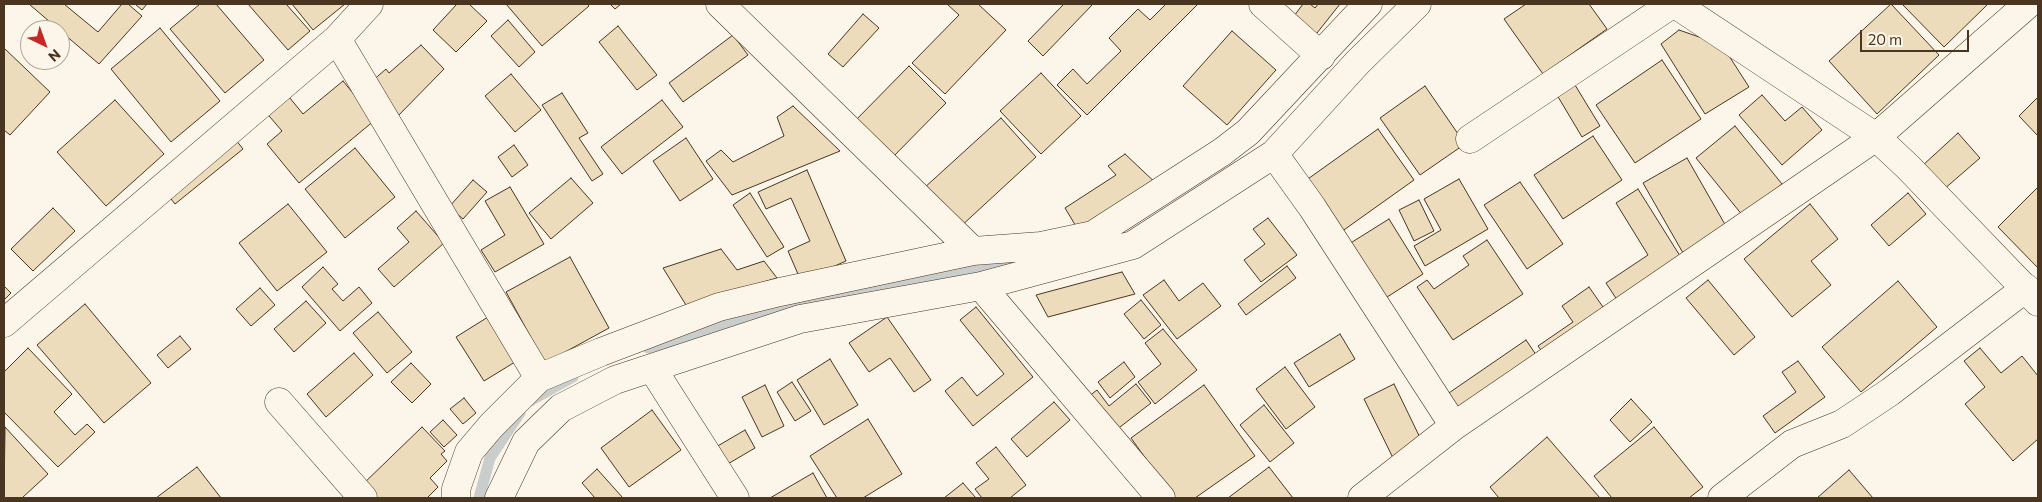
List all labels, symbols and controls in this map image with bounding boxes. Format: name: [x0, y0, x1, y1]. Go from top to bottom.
north arrow: [20, 20, 70, 70]
scale bar: [1862, 20, 1971, 52]
text: 20 m: [1868, 30, 1902, 48]
text: N: [45, 46, 64, 66]

